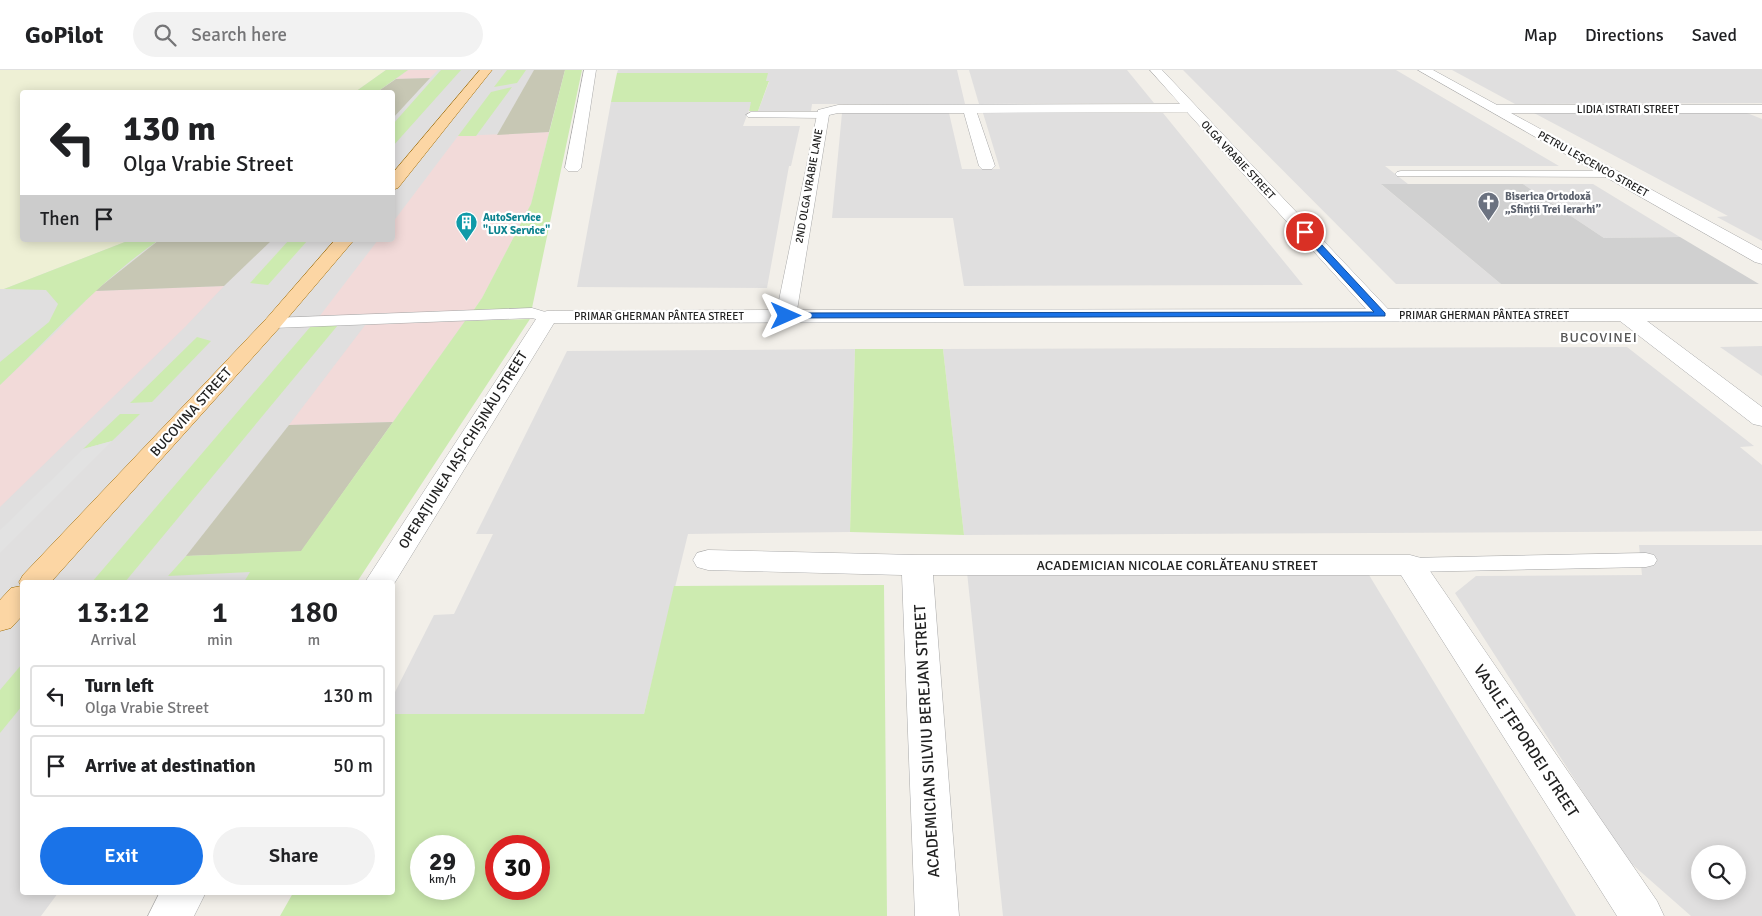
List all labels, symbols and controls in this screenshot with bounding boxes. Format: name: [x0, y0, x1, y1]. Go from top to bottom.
search box: [133, 12, 483, 57]
text: GoPilot: [25, 20, 103, 50]
icon: search: [151, 21, 179, 49]
text: Search here: [191, 23, 287, 47]
text: Map: [1524, 24, 1557, 46]
text: Directions: [1585, 24, 1664, 46]
text: Saved: [1692, 24, 1737, 46]
street label: LIDIA ISTRATI STREET: [1577, 103, 1680, 116]
text: 130 m: [123, 107, 216, 150]
icon: left: [40, 110, 105, 175]
street label: OLGA VRABIE STREET: [1198, 118, 1278, 202]
street label: 2ND OLGA VRABIE LANE: [793, 128, 825, 244]
street label: PETRU LEȘCENCO STREET: [1535, 128, 1651, 200]
text: Olga Vrabie Street: [123, 150, 293, 177]
church icon: Biserica Ortodoxă „Sfinții Trei Ierarhi”: [1477, 190, 1501, 221]
place label: Biserica Ortodoxă „Sfinții Trei Ierarhi”: [1505, 190, 1601, 217]
icon: arrive: [90, 205, 118, 233]
text: Then: [40, 207, 80, 231]
building icon: AutoService "LUX Service": [455, 211, 479, 242]
place label: AutoService "LUX Service": [483, 211, 550, 237]
pin: [1284, 211, 1326, 253]
icon: arrive: [1291, 218, 1319, 246]
position arrow: [759, 289, 811, 341]
street label: PRIMAR GHERMAN PÂNTEA STREET: [1399, 308, 1569, 322]
street label: PRIMAR GHERMAN PÂNTEA STREET: [574, 309, 744, 323]
district label: BUCOVINEI: [1560, 329, 1638, 346]
street label: OPERAȚIUNEA IAȘI-CHIȘINĂU STREET: [395, 348, 531, 552]
street label: BUCOVINA STREET: [147, 364, 235, 460]
street label: ACADEMICIAN NICOLAE CORLĂTEANU STREET: [1036, 557, 1318, 574]
text: 13:12: [77, 594, 150, 631]
text: 1: [212, 594, 228, 631]
text: 180: [290, 594, 338, 631]
street label: ACADEMICIAN SILVIU BEREJAN STREET: [910, 604, 944, 878]
text: Arrival: [90, 630, 136, 650]
text: min: [207, 630, 233, 650]
text: m: [307, 630, 320, 650]
street label: VASILE ȚEPORDEI STREET: [1469, 661, 1583, 821]
text: Turn left: [85, 674, 154, 698]
icon: left: [42, 682, 70, 710]
text: 130 m: [323, 684, 373, 708]
text: Olga Vrabie Street: [85, 698, 209, 718]
icon: arrive: [42, 752, 70, 780]
text: Arrive at destination: [85, 754, 256, 778]
text: 50 m: [333, 754, 373, 778]
button: Exit: [40, 827, 203, 885]
button: Share: [213, 827, 375, 885]
speed limit sign: 30: [485, 835, 550, 900]
map controls: [1691, 845, 1746, 900]
button: search: [1691, 845, 1746, 900]
text: 29: [429, 846, 456, 877]
text: km/h: [429, 872, 456, 887]

